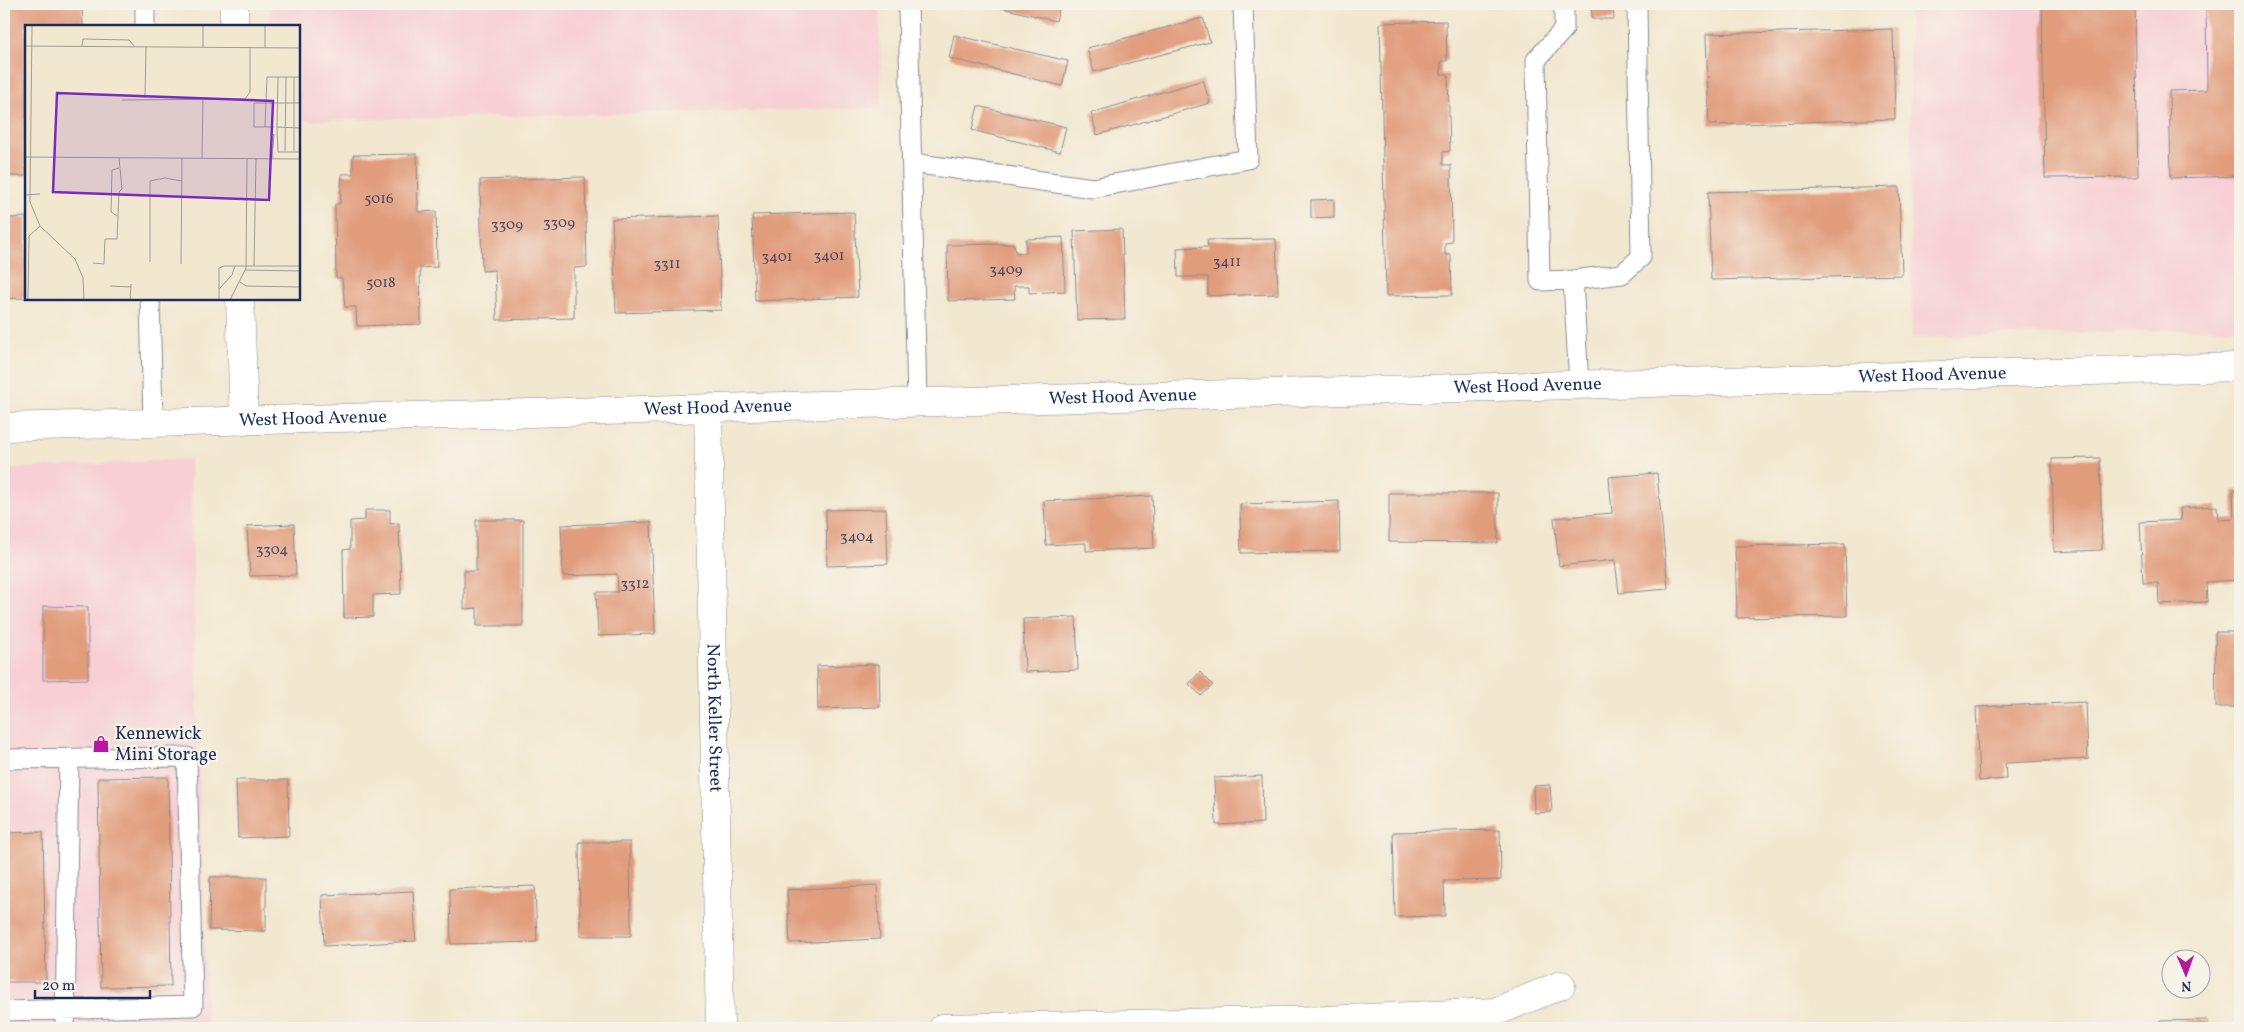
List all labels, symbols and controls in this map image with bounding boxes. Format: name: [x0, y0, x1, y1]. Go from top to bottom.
inset map: [25, 25, 300, 300]
house number: 5016: [364, 189, 394, 210]
house number: 3309: [543, 213, 575, 234]
house number: 3309: [491, 215, 523, 236]
house number: 3401: [813, 246, 845, 267]
house number: 3401: [761, 247, 793, 268]
house number: 3411: [1213, 252, 1241, 273]
house number: 3311: [654, 254, 680, 275]
house number: 3409: [989, 260, 1023, 281]
house number: 5018: [366, 273, 396, 294]
street label: West Hood Avenue: [1858, 361, 2007, 390]
street label: West Hood Avenue: [1453, 372, 1602, 401]
street label: West Hood Avenue: [1048, 383, 1197, 411]
street label: West Hood Avenue: [643, 393, 792, 422]
street label: West Hood Avenue: [238, 404, 387, 433]
house number: 3404: [840, 527, 874, 548]
house number: 3304: [256, 540, 288, 561]
house number: 3312: [620, 574, 650, 595]
street label: North Keller Street: [700, 643, 728, 793]
place label: Kennewick Mini Storage: [115, 722, 217, 768]
shop icon: Kennewick Mini Storage: [91, 734, 111, 754]
north arrow: [2162, 950, 2212, 1000]
scale bar: [35, 967, 150, 999]
text: 20 m: [42, 976, 75, 997]
text: N: [2181, 976, 2192, 995]

